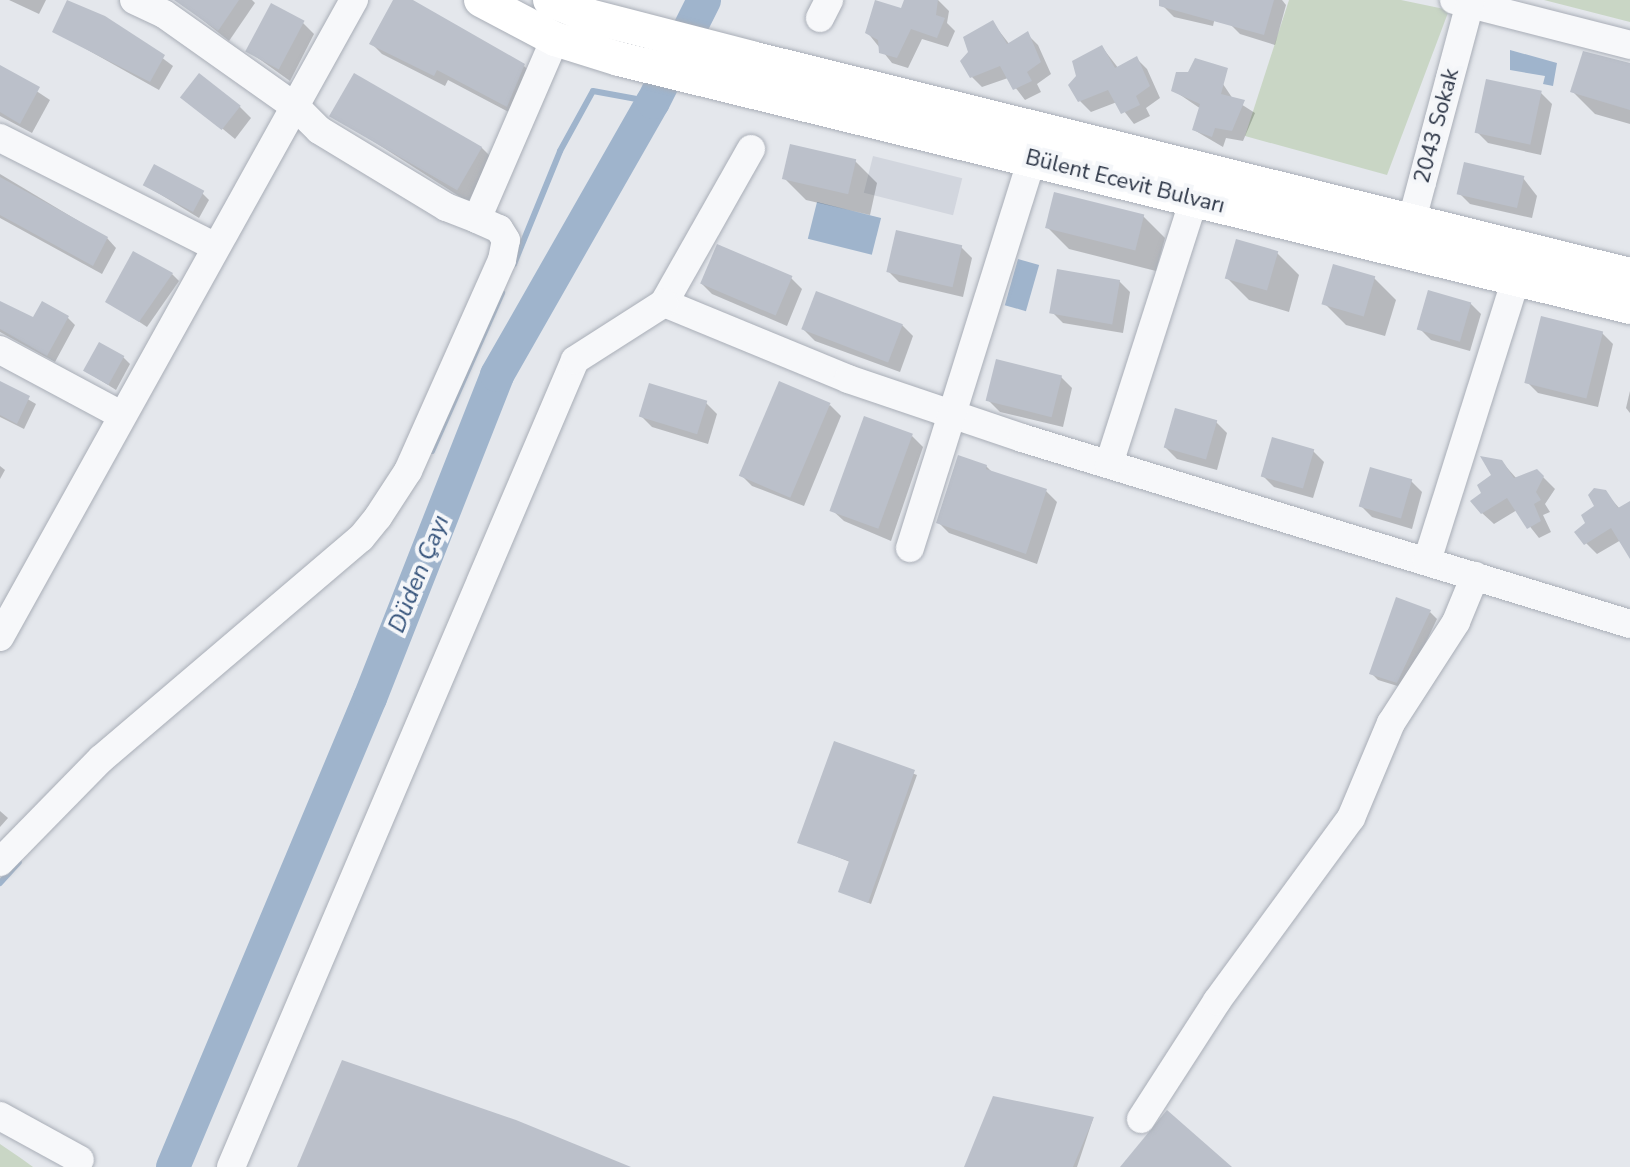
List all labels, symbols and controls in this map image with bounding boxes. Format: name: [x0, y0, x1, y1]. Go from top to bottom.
street label: 2043 Sokak: [1409, 66, 1465, 186]
street label: Bülent Ecevit Bulvarı: [1023, 144, 1227, 220]
water label: Düden Çayı: [382, 511, 456, 637]

